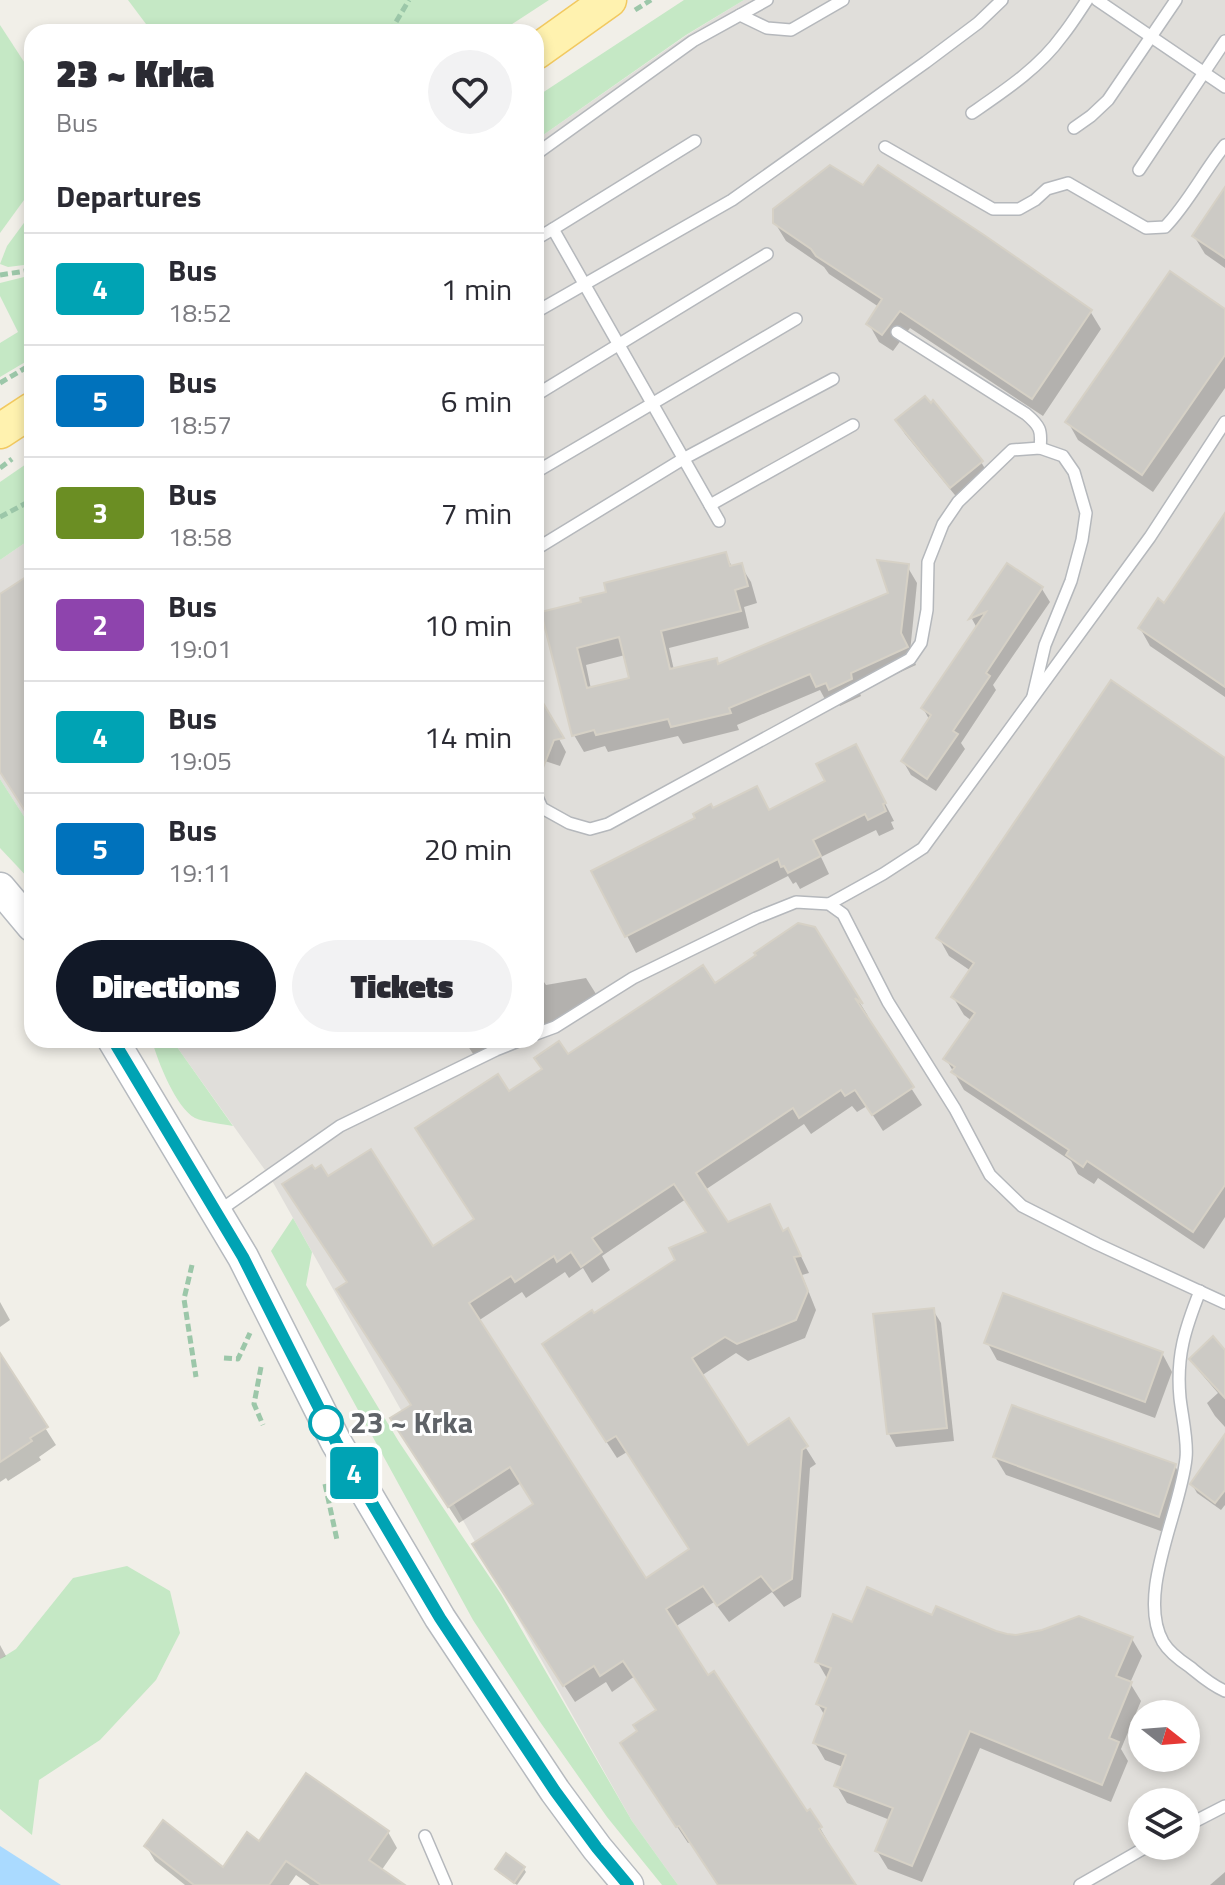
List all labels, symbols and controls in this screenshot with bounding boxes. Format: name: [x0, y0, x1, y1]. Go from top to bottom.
text: 23 ~ Krka: [56, 44, 214, 102]
button: heart: [428, 50, 512, 134]
text: Bus: [56, 103, 98, 142]
text: Departures: [56, 173, 201, 219]
text: Bus: [168, 247, 217, 293]
text: 1 min: [441, 266, 512, 312]
text: 4: [92, 267, 108, 310]
text: 18:52: [168, 293, 232, 332]
text: Bus: [168, 359, 217, 405]
text: 6 min: [441, 378, 512, 424]
text: 5: [92, 379, 108, 422]
text: 18:57: [168, 405, 232, 444]
text: Bus: [168, 471, 217, 517]
text: 7 min: [441, 490, 512, 536]
text: 3: [92, 491, 108, 534]
text: 18:58: [168, 517, 232, 556]
text: Bus: [168, 583, 217, 629]
text: 10 min: [424, 602, 512, 648]
text: 2: [92, 603, 108, 646]
text: 19:01: [168, 629, 232, 668]
text: Bus: [168, 695, 217, 741]
text: 14 min: [424, 714, 512, 760]
text: 4: [92, 715, 108, 758]
text: 19:05: [168, 741, 232, 780]
text: Bus: [168, 807, 217, 853]
text: 20 min: [424, 826, 512, 872]
text: 5: [92, 827, 108, 870]
text: 19:11: [168, 853, 232, 892]
button: Directions: [56, 940, 276, 1032]
button: Tickets: [292, 940, 512, 1032]
place label: 23 ~ Krka: [350, 1399, 473, 1445]
marker: 23 ~ Krka: [309, 1406, 343, 1440]
line badge: 4: [328, 1447, 380, 1499]
text: 4: [346, 1451, 362, 1494]
north arrow: [1128, 1700, 1200, 1772]
map controls: [1128, 1700, 1200, 1860]
button: layers: [1128, 1788, 1200, 1860]

